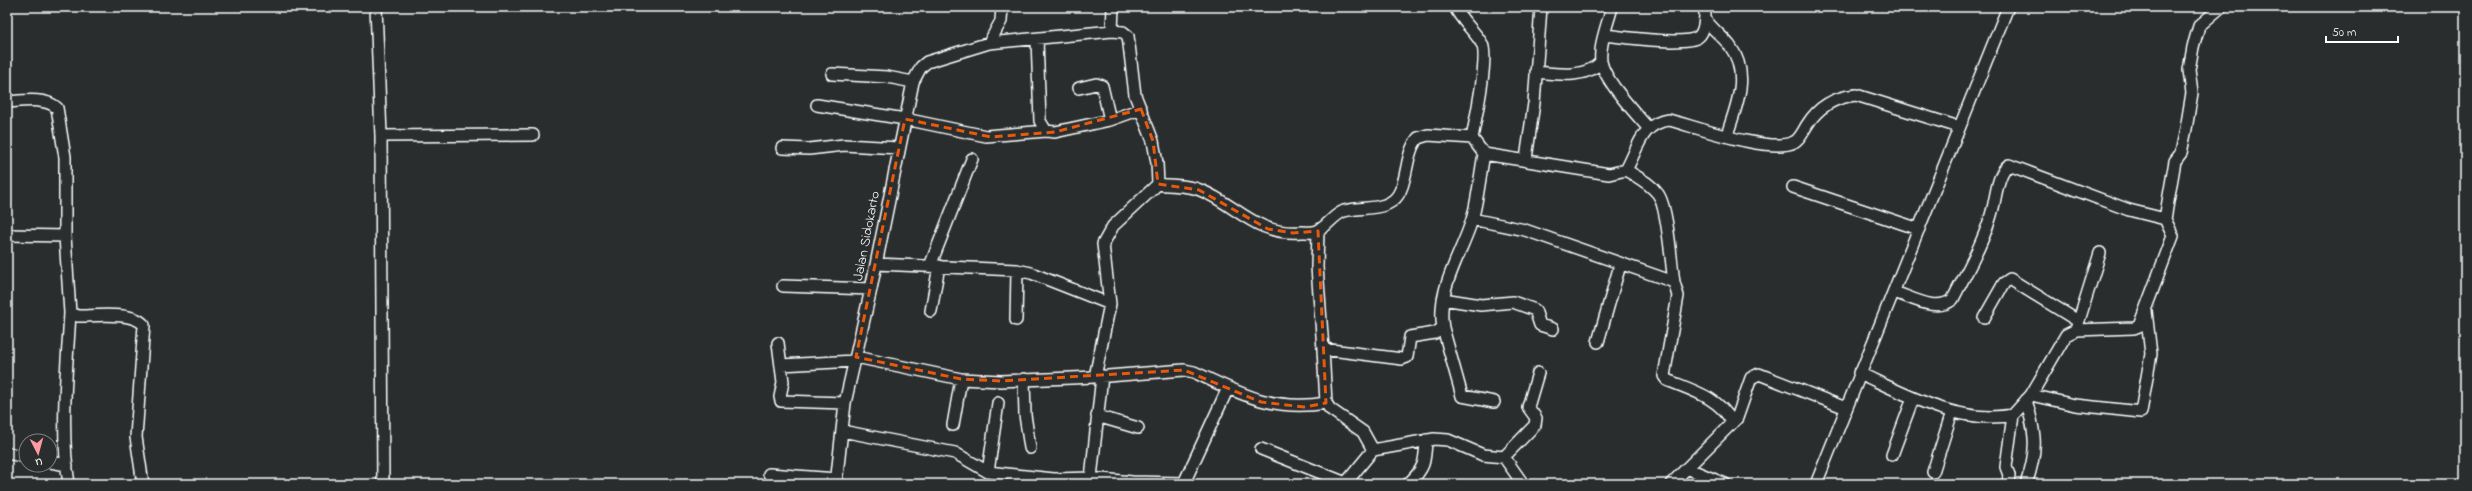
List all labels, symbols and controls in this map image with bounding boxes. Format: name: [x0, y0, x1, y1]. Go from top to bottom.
scale bar: [2326, 18, 2398, 44]
text: 50 m: [2332, 24, 2356, 42]
street label: Jalan Sidokarto: [848, 189, 886, 283]
north arrow: [18, 433, 58, 473]
text: U: [35, 454, 43, 470]

